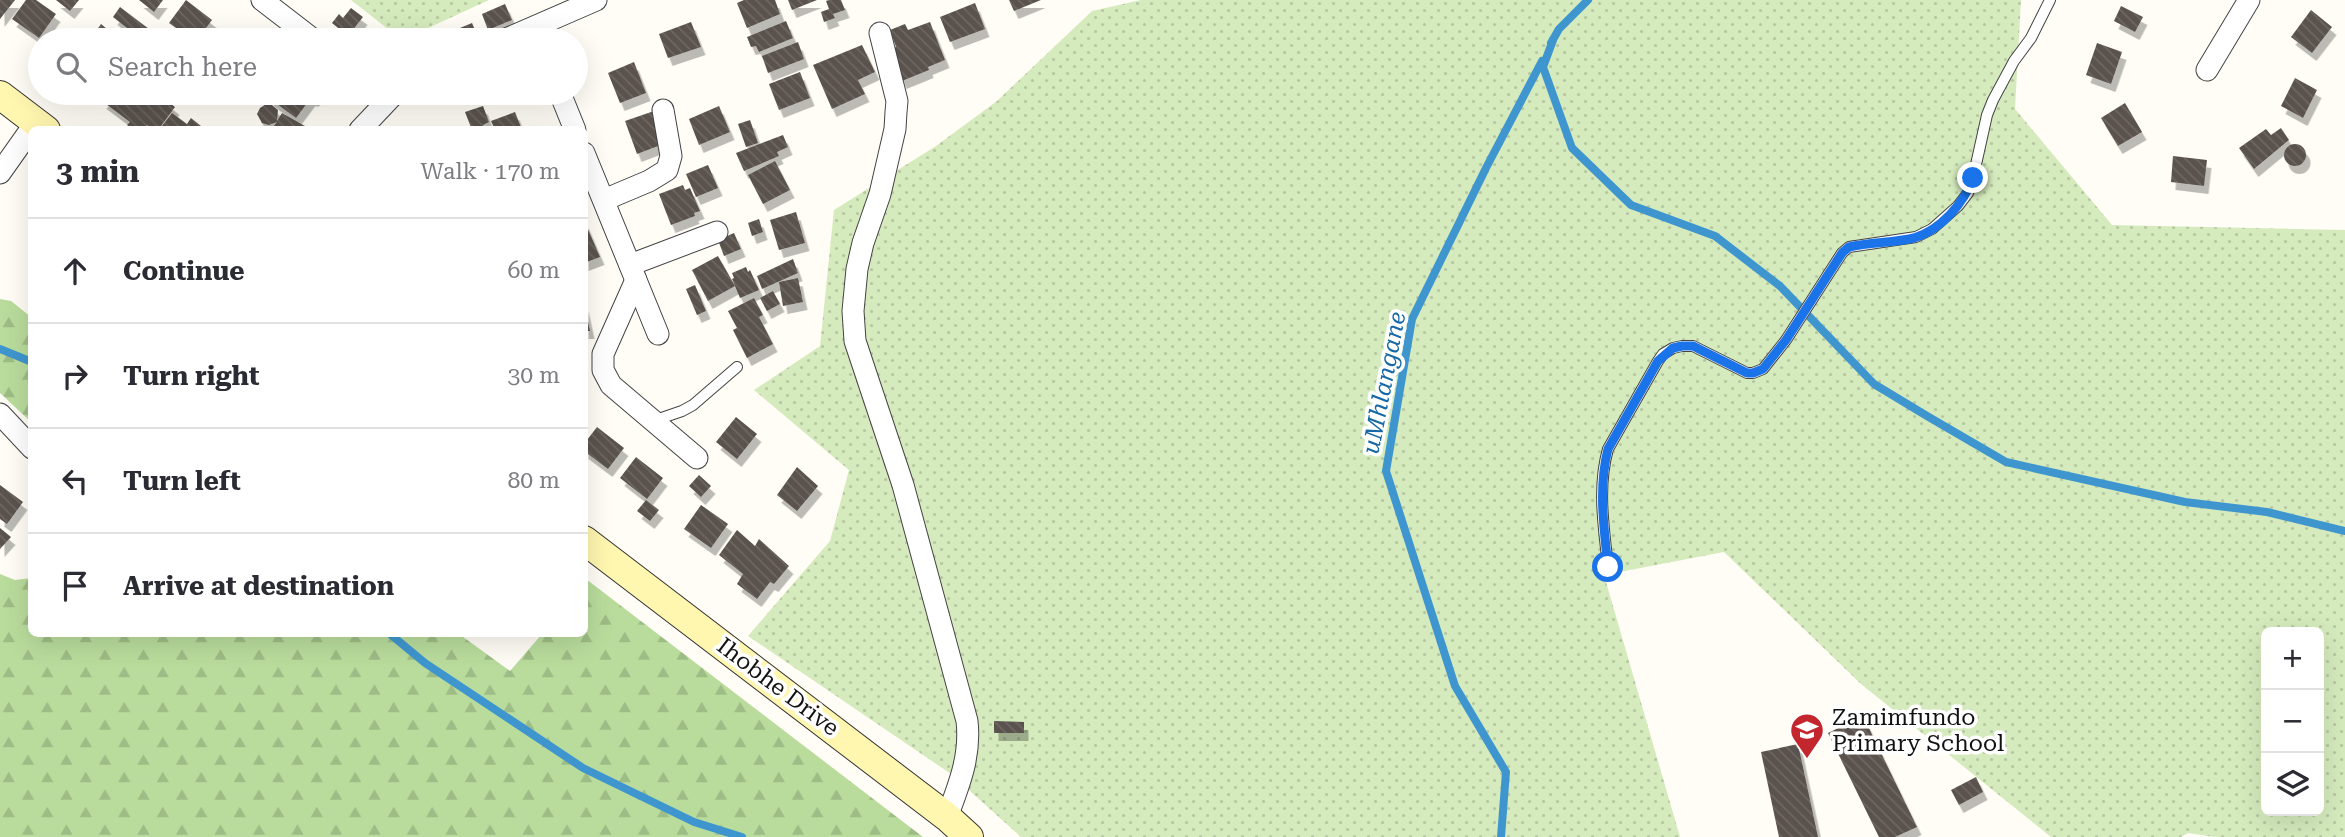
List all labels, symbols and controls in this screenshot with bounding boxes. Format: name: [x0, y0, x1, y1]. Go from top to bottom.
search box: [28, 28, 588, 105]
icon: search: [52, 48, 90, 86]
text: Search here: [108, 52, 257, 82]
text: 3 min: [56, 154, 139, 189]
text: Walk · 170 m: [421, 158, 560, 185]
route end: [1957, 162, 1988, 193]
icon: ahead: [56, 252, 94, 290]
text: Continue: [123, 256, 245, 286]
text: 60 m: [507, 257, 560, 284]
water label: uMhlangane: [1356, 309, 1412, 457]
icon: right: [56, 357, 94, 395]
text: Turn right: [123, 361, 259, 391]
text: 30 m: [507, 362, 560, 389]
icon: left: [56, 462, 94, 500]
text: Turn left: [123, 466, 241, 496]
text: 80 m: [507, 467, 560, 494]
route start: [1592, 551, 1623, 582]
icon: arrive: [56, 567, 94, 605]
text: Arrive at destination: [123, 571, 394, 601]
map controls: [2261, 627, 2324, 816]
button: +: [2261, 627, 2324, 690]
street label: Ihobhe Drive: [712, 632, 844, 742]
button: −: [2261, 690, 2324, 753]
place label: Zamimfundo Primary School: [1832, 704, 2004, 757]
school or university icon: Zamimfundo Primary School: [1788, 711, 1826, 760]
button: layers: [2261, 753, 2324, 816]

